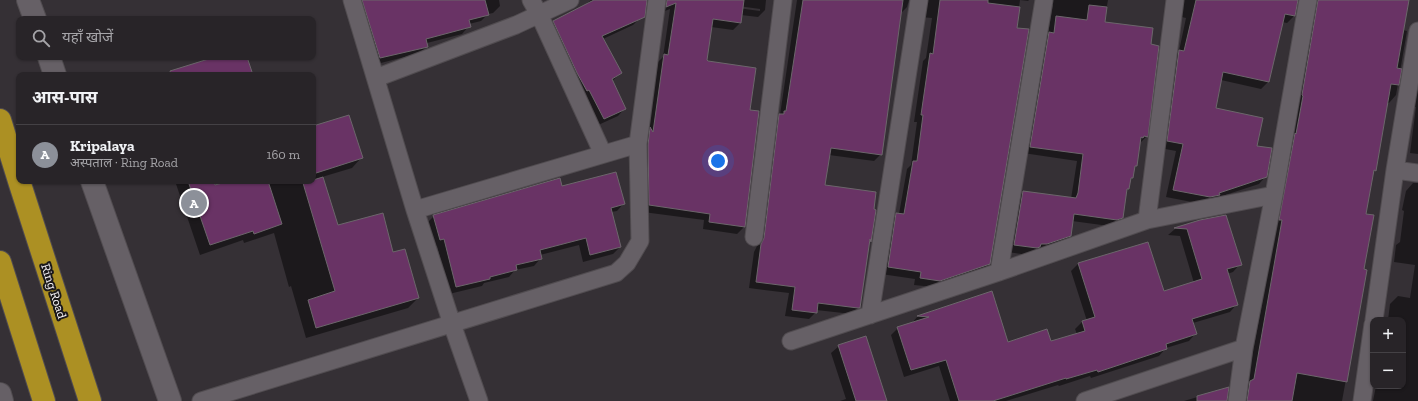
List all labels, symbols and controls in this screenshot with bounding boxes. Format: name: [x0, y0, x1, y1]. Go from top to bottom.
search box: [16, 16, 316, 60]
icon: search: [30, 27, 52, 49]
text: यहाँ खोजें: [62, 28, 113, 46]
text: आस-पास: [32, 87, 97, 107]
text: Kripalaya: [70, 137, 135, 155]
text: A: [41, 147, 49, 162]
text: 160 m: [266, 147, 300, 162]
your location: [708, 151, 728, 171]
text: अस्पताल · Ring Road: [70, 155, 178, 170]
pin: A: [181, 188, 207, 218]
street label: Ring Road: [38, 262, 70, 320]
map controls: [1370, 317, 1406, 389]
button: +: [1370, 317, 1406, 353]
button: −: [1370, 353, 1406, 389]

